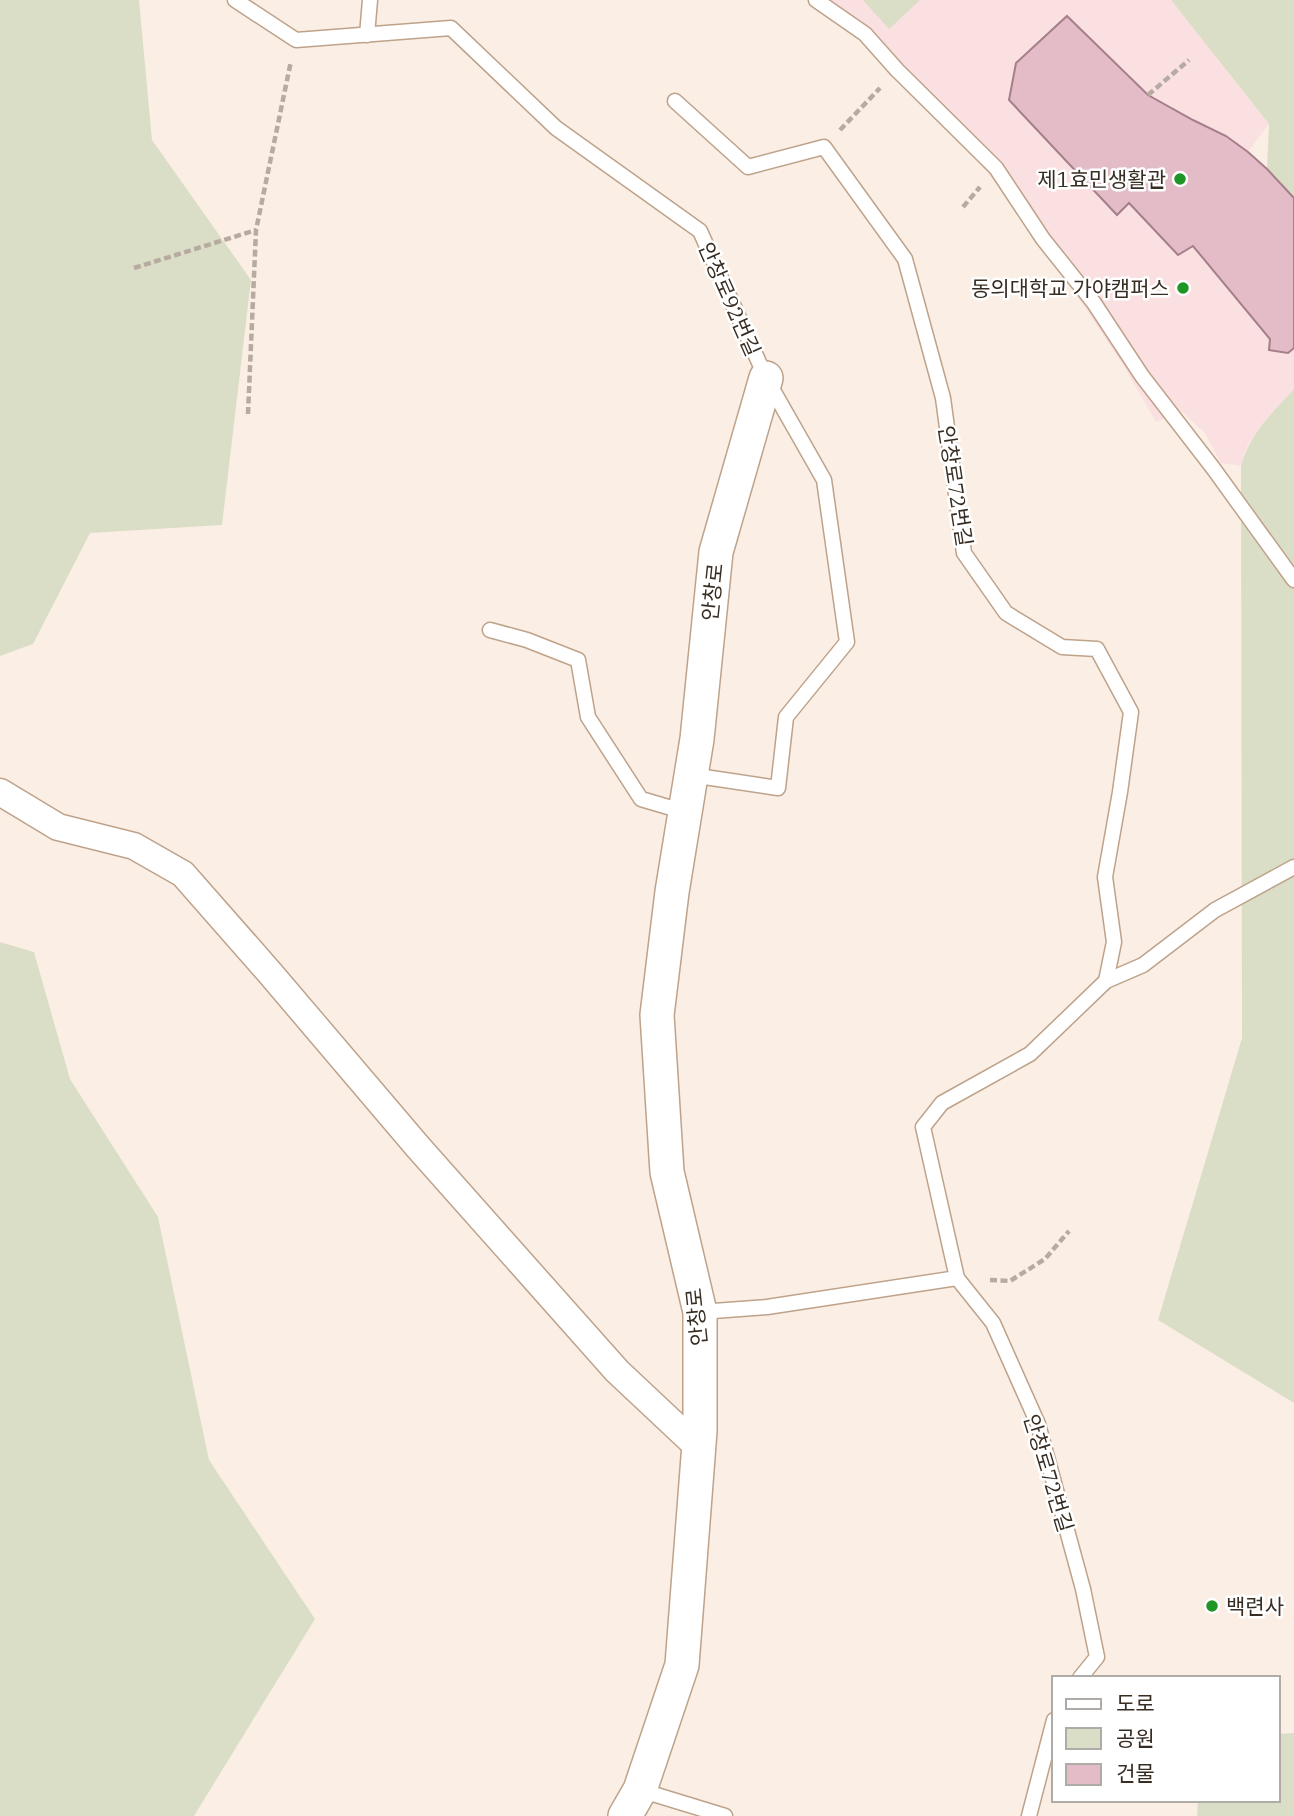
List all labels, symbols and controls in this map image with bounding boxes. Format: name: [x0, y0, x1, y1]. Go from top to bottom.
place label: 제1효민생활관: [1037, 165, 1166, 193]
marker: 제1효민생활관: [1172, 171, 1188, 187]
street label: 안창로92번길: [692, 238, 768, 360]
place label: 동의대학교 가야캠퍼스: [971, 274, 1169, 302]
marker: 동의대학교 가야캠퍼스: [1175, 280, 1191, 296]
street label: 안창로72번길: [933, 424, 979, 548]
street label: 안창로: [695, 562, 729, 622]
street label: 안창로: [679, 1287, 713, 1347]
street label: 안창로72번길: [1018, 1411, 1080, 1535]
place label: 백련사: [1226, 1592, 1284, 1620]
marker: 백련사: [1204, 1598, 1220, 1614]
legend: [1052, 1676, 1280, 1802]
text: 도로: [1116, 1689, 1155, 1717]
text: 공원: [1116, 1724, 1155, 1752]
text: 건물: [1116, 1759, 1155, 1787]

